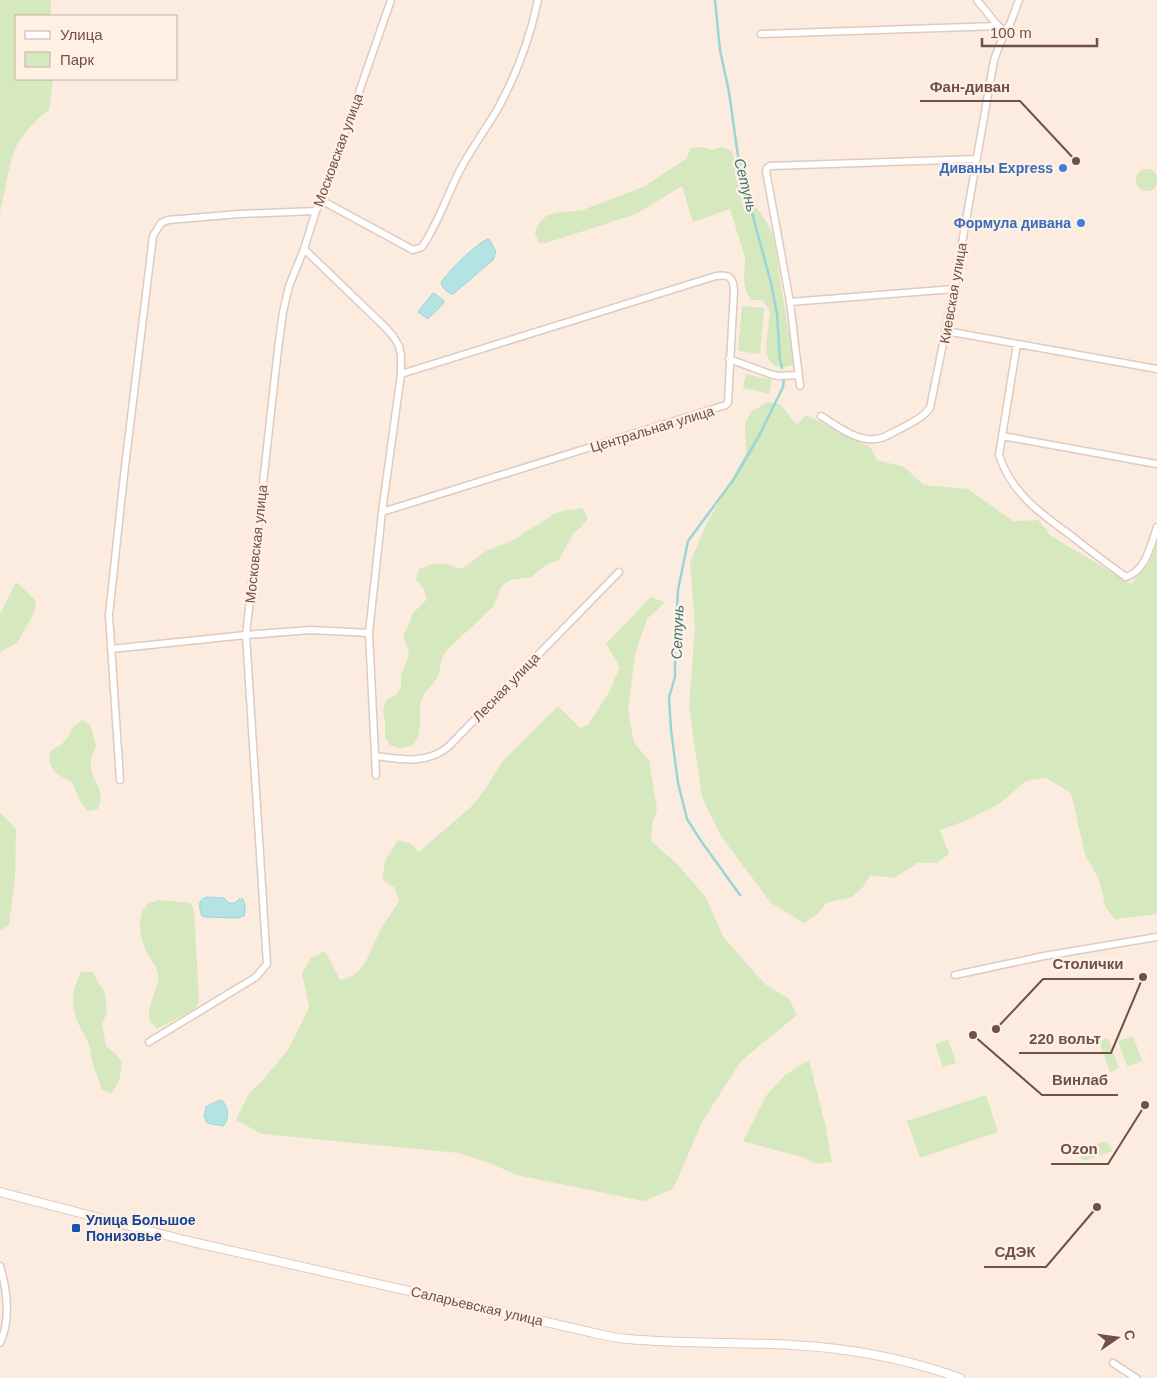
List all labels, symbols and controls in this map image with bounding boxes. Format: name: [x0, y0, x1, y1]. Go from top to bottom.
legend: [15, 15, 178, 80]
scale bar: [982, 15, 1097, 47]
text: 100 m: [990, 24, 1032, 41]
text: Улица: [60, 26, 103, 43]
text: Парк: [60, 51, 94, 68]
callout: Фан-диван: [920, 71, 1020, 101]
text: Фан-диван: [930, 78, 1010, 95]
street label: Московская улица: [310, 91, 366, 209]
water label: Сетунь: [731, 156, 761, 214]
place label: Диваны Express: [939, 160, 1053, 176]
marker: Диваны Express: [1057, 162, 1069, 174]
place label: Формула дивана: [954, 215, 1071, 231]
marker: Формула дивана: [1075, 217, 1087, 229]
street label: Киевская улица: [936, 241, 970, 345]
street label: Центральная улица: [588, 402, 716, 455]
street label: Московская улица: [242, 484, 270, 604]
water label: Сетунь: [668, 604, 686, 660]
street label: Лесная улица: [469, 649, 543, 725]
callout: Столички: [1043, 949, 1134, 979]
text: Столички: [1053, 955, 1123, 972]
callout: 220 вольт: [1019, 1023, 1111, 1053]
text: 220 вольт: [1029, 1030, 1101, 1047]
callout: Винлаб: [1042, 1065, 1118, 1095]
text: Винлаб: [1052, 1071, 1108, 1088]
callout: Ozon: [1051, 1134, 1108, 1164]
text: Ozon: [1060, 1140, 1098, 1157]
place label: Улица Большое Понизовье: [86, 1212, 196, 1244]
marker: Улица Большое Понизовье: [70, 1222, 82, 1234]
callout: СДЭК: [984, 1237, 1046, 1267]
text: СДЭК: [994, 1243, 1036, 1260]
street label: Саларьевская улица: [409, 1283, 545, 1329]
north arrow: [1092, 1313, 1142, 1363]
text: С: [1121, 1328, 1139, 1342]

